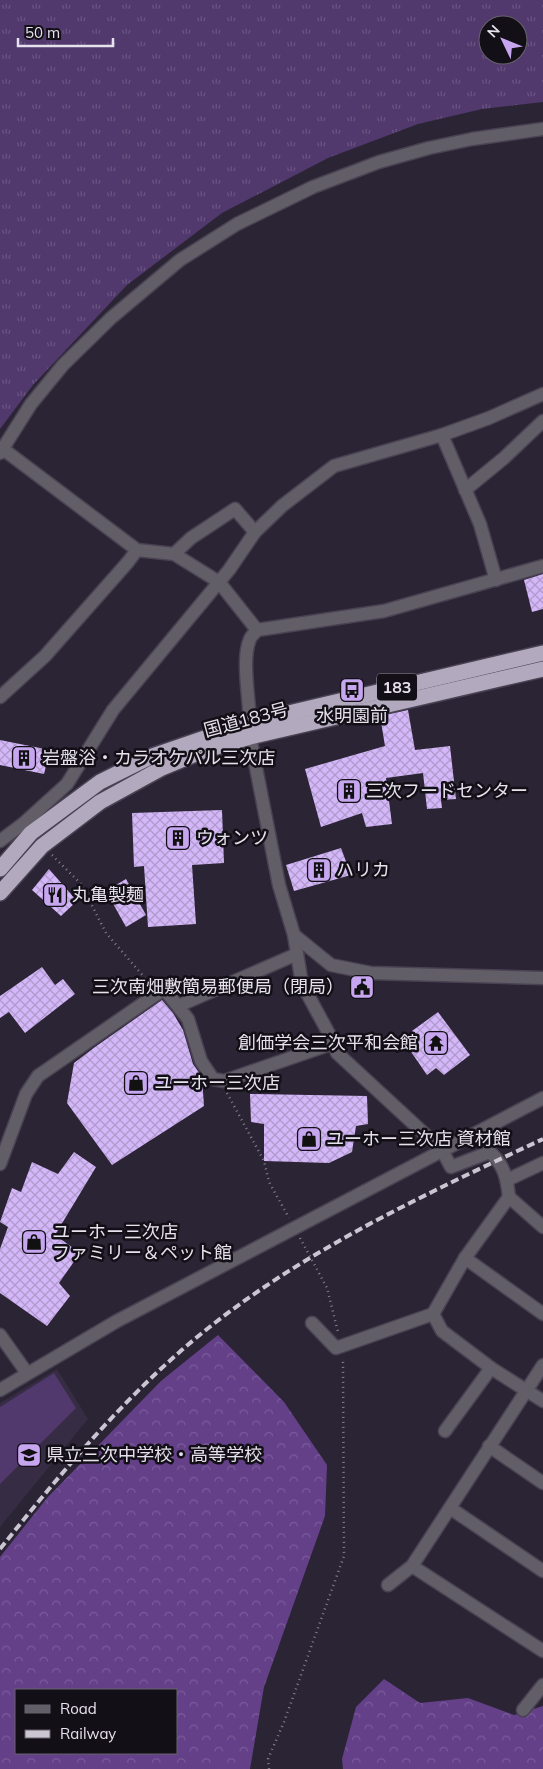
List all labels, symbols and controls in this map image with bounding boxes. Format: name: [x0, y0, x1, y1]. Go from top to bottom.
scale bar: [18, 15, 112, 47]
north arrow: [478, 15, 528, 65]
text: N: [483, 21, 504, 41]
text: 50 m: [25, 23, 60, 42]
road number: 183: [377, 674, 417, 700]
bus stop icon: 水明園前: [339, 677, 365, 703]
street label: 国道183号: [201, 697, 291, 742]
place label: 水明園前: [316, 704, 388, 727]
building icon: 岩盤浴・カラオケパル三次店: [11, 745, 37, 771]
place label: 岩盤浴・カラオケパル三次店: [42, 746, 275, 769]
building icon: 三次フードセンター: [336, 778, 362, 804]
place label: 三次フードセンター: [366, 779, 528, 802]
building icon: ウォンツ: [165, 825, 191, 851]
place label: ウォンツ: [196, 826, 268, 849]
building icon: ハリカ: [306, 857, 332, 883]
place label: ハリカ: [336, 858, 390, 881]
restaurant icon: 丸亀製麺: [42, 882, 68, 908]
place label: 丸亀製麺: [72, 883, 144, 906]
public building icon: 三次南畑敷簡易郵便局（閉局）: [349, 974, 375, 1000]
place label: 三次南畑敷簡易郵便局（閉局）: [92, 975, 344, 998]
temple icon: 創価学会三次平和会館: [423, 1030, 449, 1056]
place label: 創価学会三次平和会館: [238, 1031, 418, 1054]
shop icon: ユーホー三次店: [123, 1070, 149, 1096]
place label: ユーホー三次店: [154, 1071, 280, 1094]
shop icon: ユーホー三次店 資材館: [296, 1126, 322, 1152]
place label: ユーホー三次店 資材館: [326, 1127, 511, 1150]
place label: ユーホー三次店 ファミリー＆ペット館: [52, 1220, 232, 1264]
shop icon: ユーホー三次店 ファミリー＆ペット館: [21, 1229, 47, 1255]
school or university icon: 県立三次中学校・高等学校: [16, 1442, 42, 1468]
place label: 県立三次中学校・高等学校: [46, 1443, 262, 1466]
legend: [15, 1689, 178, 1754]
text: Road: [60, 1699, 97, 1718]
text: Railway: [60, 1724, 116, 1743]

